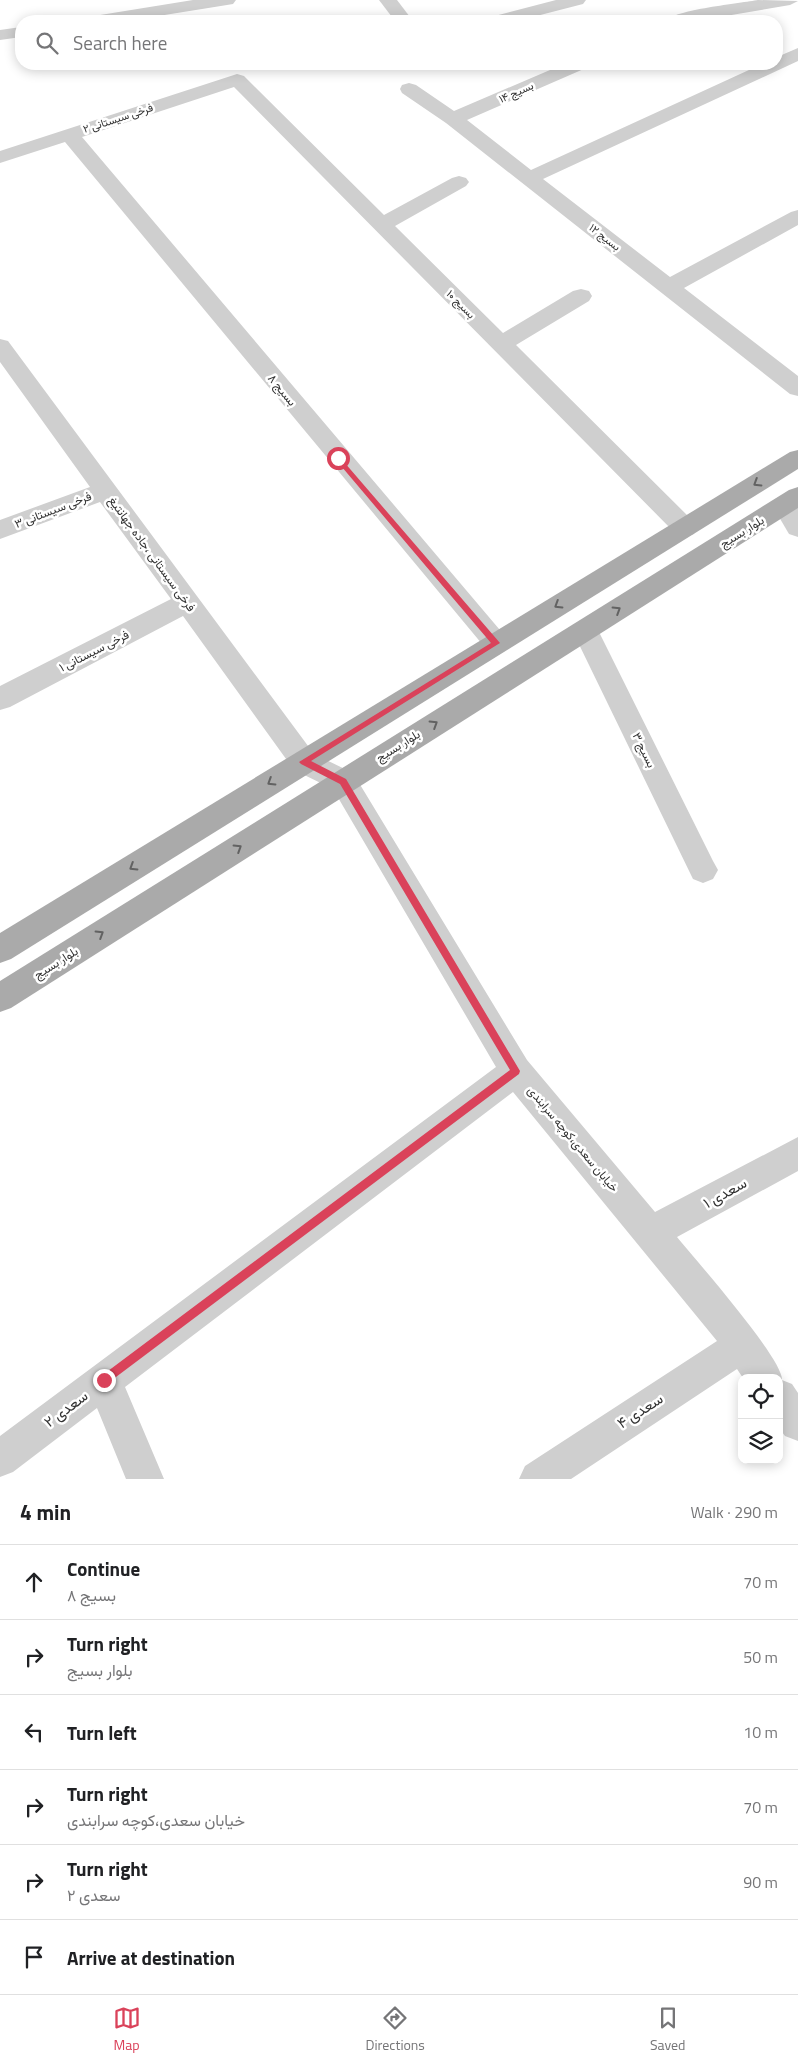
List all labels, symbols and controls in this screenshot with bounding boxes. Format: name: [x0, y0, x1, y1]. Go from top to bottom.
search box: [15, 15, 783, 70]
text: Search here: [73, 28, 167, 57]
icon: search: [33, 29, 61, 57]
street label: بسیج ۱۴: [496, 77, 536, 107]
street label: فرخی سیستانی ۲: [81, 99, 155, 137]
street label: بسیج ۱۲: [586, 220, 624, 254]
street label: بسیج ۱۰: [443, 286, 479, 322]
street label: بسیج ۸: [263, 370, 301, 410]
route start: [327, 447, 350, 470]
one-way arrow: [753, 477, 762, 487]
street label: فرخی سیستانی ۳: [12, 486, 94, 533]
street label: فرخی سیستانی ،جاده جهانتیغ: [104, 492, 201, 615]
street label: بلوار بسیج: [716, 510, 768, 553]
one-way arrow: [555, 599, 564, 609]
one-way arrow: [611, 606, 620, 616]
street label: فرخی سیستانی ۱: [55, 625, 132, 676]
one-way arrow: [429, 720, 438, 730]
street label: بلوار بسیج: [372, 724, 424, 767]
street label: بسیج ۳: [628, 729, 661, 771]
one-way arrow: [267, 775, 276, 785]
one-way arrow: [232, 844, 241, 854]
one-way arrow: [129, 861, 138, 871]
one-way arrow: [95, 931, 104, 941]
street label: بلوار بسیج: [30, 941, 82, 984]
street label: خیابان سعدی،کوچه سرابندی: [523, 1081, 624, 1196]
street label: سعدی ۱: [699, 1171, 751, 1214]
route end: [93, 1369, 116, 1392]
map controls: [738, 1374, 783, 1464]
button: locate: [738, 1374, 783, 1419]
street label: سعدی ۲: [39, 1384, 93, 1433]
street label: سعدی ۴: [612, 1387, 667, 1434]
button: layers: [738, 1419, 783, 1464]
text: 4 min: [20, 1496, 71, 1528]
text: Walk · 290 m: [690, 1500, 778, 1524]
text: Continue: [67, 1554, 140, 1583]
icon: ahead: [20, 1568, 48, 1596]
text: 70 m: [743, 1570, 778, 1594]
text: بسیج ۸: [67, 1583, 116, 1607]
text: Turn right: [67, 1629, 148, 1658]
icon: right: [20, 1643, 48, 1671]
text: 50 m: [743, 1645, 778, 1669]
text: بلوار بسیج: [67, 1658, 133, 1682]
icon: left: [20, 1718, 48, 1746]
text: Turn left: [67, 1718, 137, 1747]
text: 10 m: [743, 1720, 778, 1744]
text: Turn right: [67, 1779, 148, 1808]
icon: right: [20, 1793, 48, 1821]
text: 70 m: [743, 1795, 778, 1819]
text: خیابان سعدی،کوچه سرابندی: [67, 1808, 245, 1832]
text: Turn right: [67, 1854, 148, 1883]
icon: right: [20, 1868, 48, 1896]
text: 90 m: [743, 1870, 778, 1894]
text: سعدی ۲: [67, 1883, 120, 1907]
icon: arrive: [20, 1943, 48, 1971]
text: Arrive at destination: [67, 1943, 235, 1972]
tab: Map: [113, 2004, 141, 2055]
tab: Directions: [366, 2004, 425, 2055]
tab: Saved: [650, 2004, 686, 2055]

